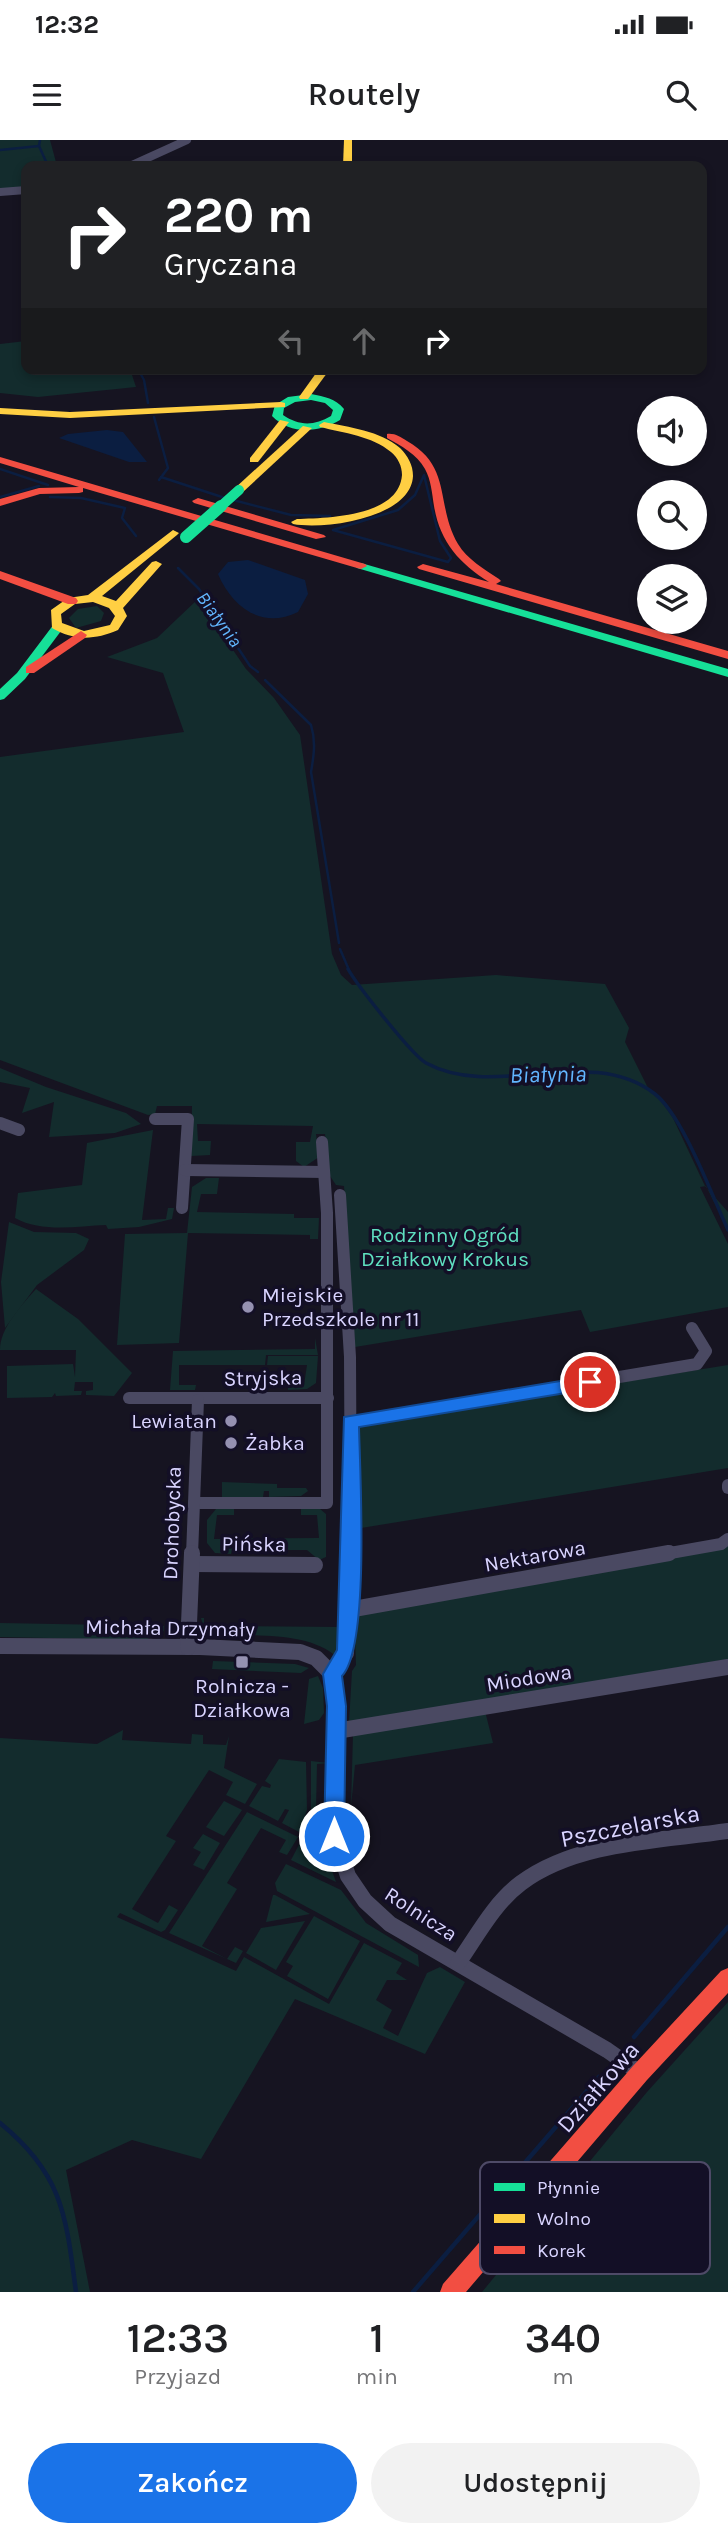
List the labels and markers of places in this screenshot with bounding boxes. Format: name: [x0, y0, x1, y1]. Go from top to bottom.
place label: Miejskie Przedszkole nr 11: [262, 1283, 420, 1331]
marker: Miejskie Przedszkole nr 11: [240, 1299, 256, 1315]
pin: [560, 1352, 620, 1412]
place label: Lewiatan: [131, 1409, 217, 1433]
marker: Lewiatan: [223, 1413, 239, 1429]
place label: Żabka: [245, 1431, 305, 1455]
marker: Żabka: [223, 1435, 239, 1451]
marker: Rolnicza - Działkowa: [234, 1654, 250, 1670]
place label: Rolnicza - Działkowa: [193, 1674, 291, 1722]

